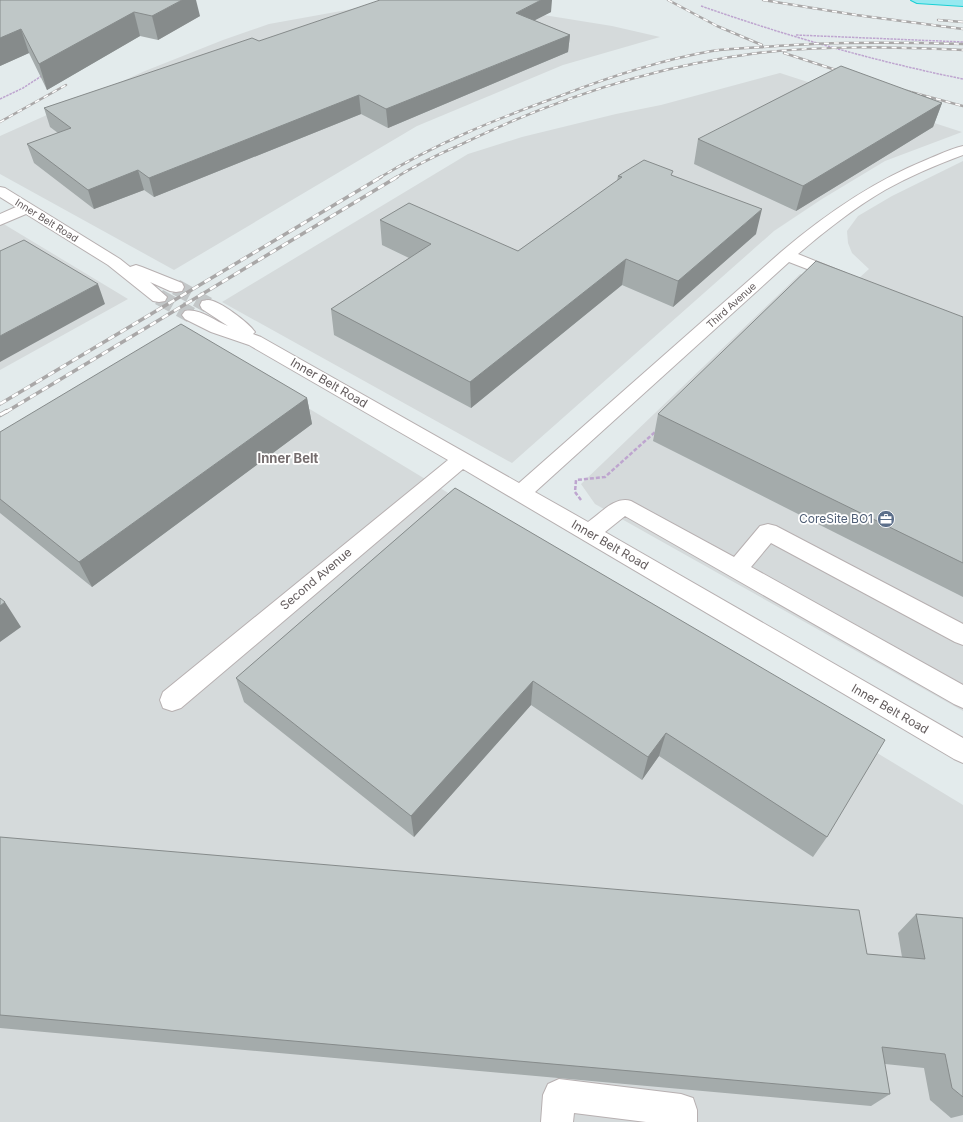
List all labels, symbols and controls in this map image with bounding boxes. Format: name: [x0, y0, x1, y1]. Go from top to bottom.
street label: Inner Belt Road: [13, 196, 81, 244]
street label: Third Avenue: [704, 280, 758, 330]
street label: Inner Belt Road: [288, 354, 370, 411]
district label: Inner Belt: [258, 450, 319, 466]
office icon: CoreSite BO1: [876, 509, 896, 529]
place label: CoreSite BO1: [799, 511, 873, 526]
street label: Inner Belt Road: [569, 516, 651, 573]
street label: Second Avenue: [277, 544, 354, 613]
street label: Inner Belt Road: [849, 680, 931, 737]

